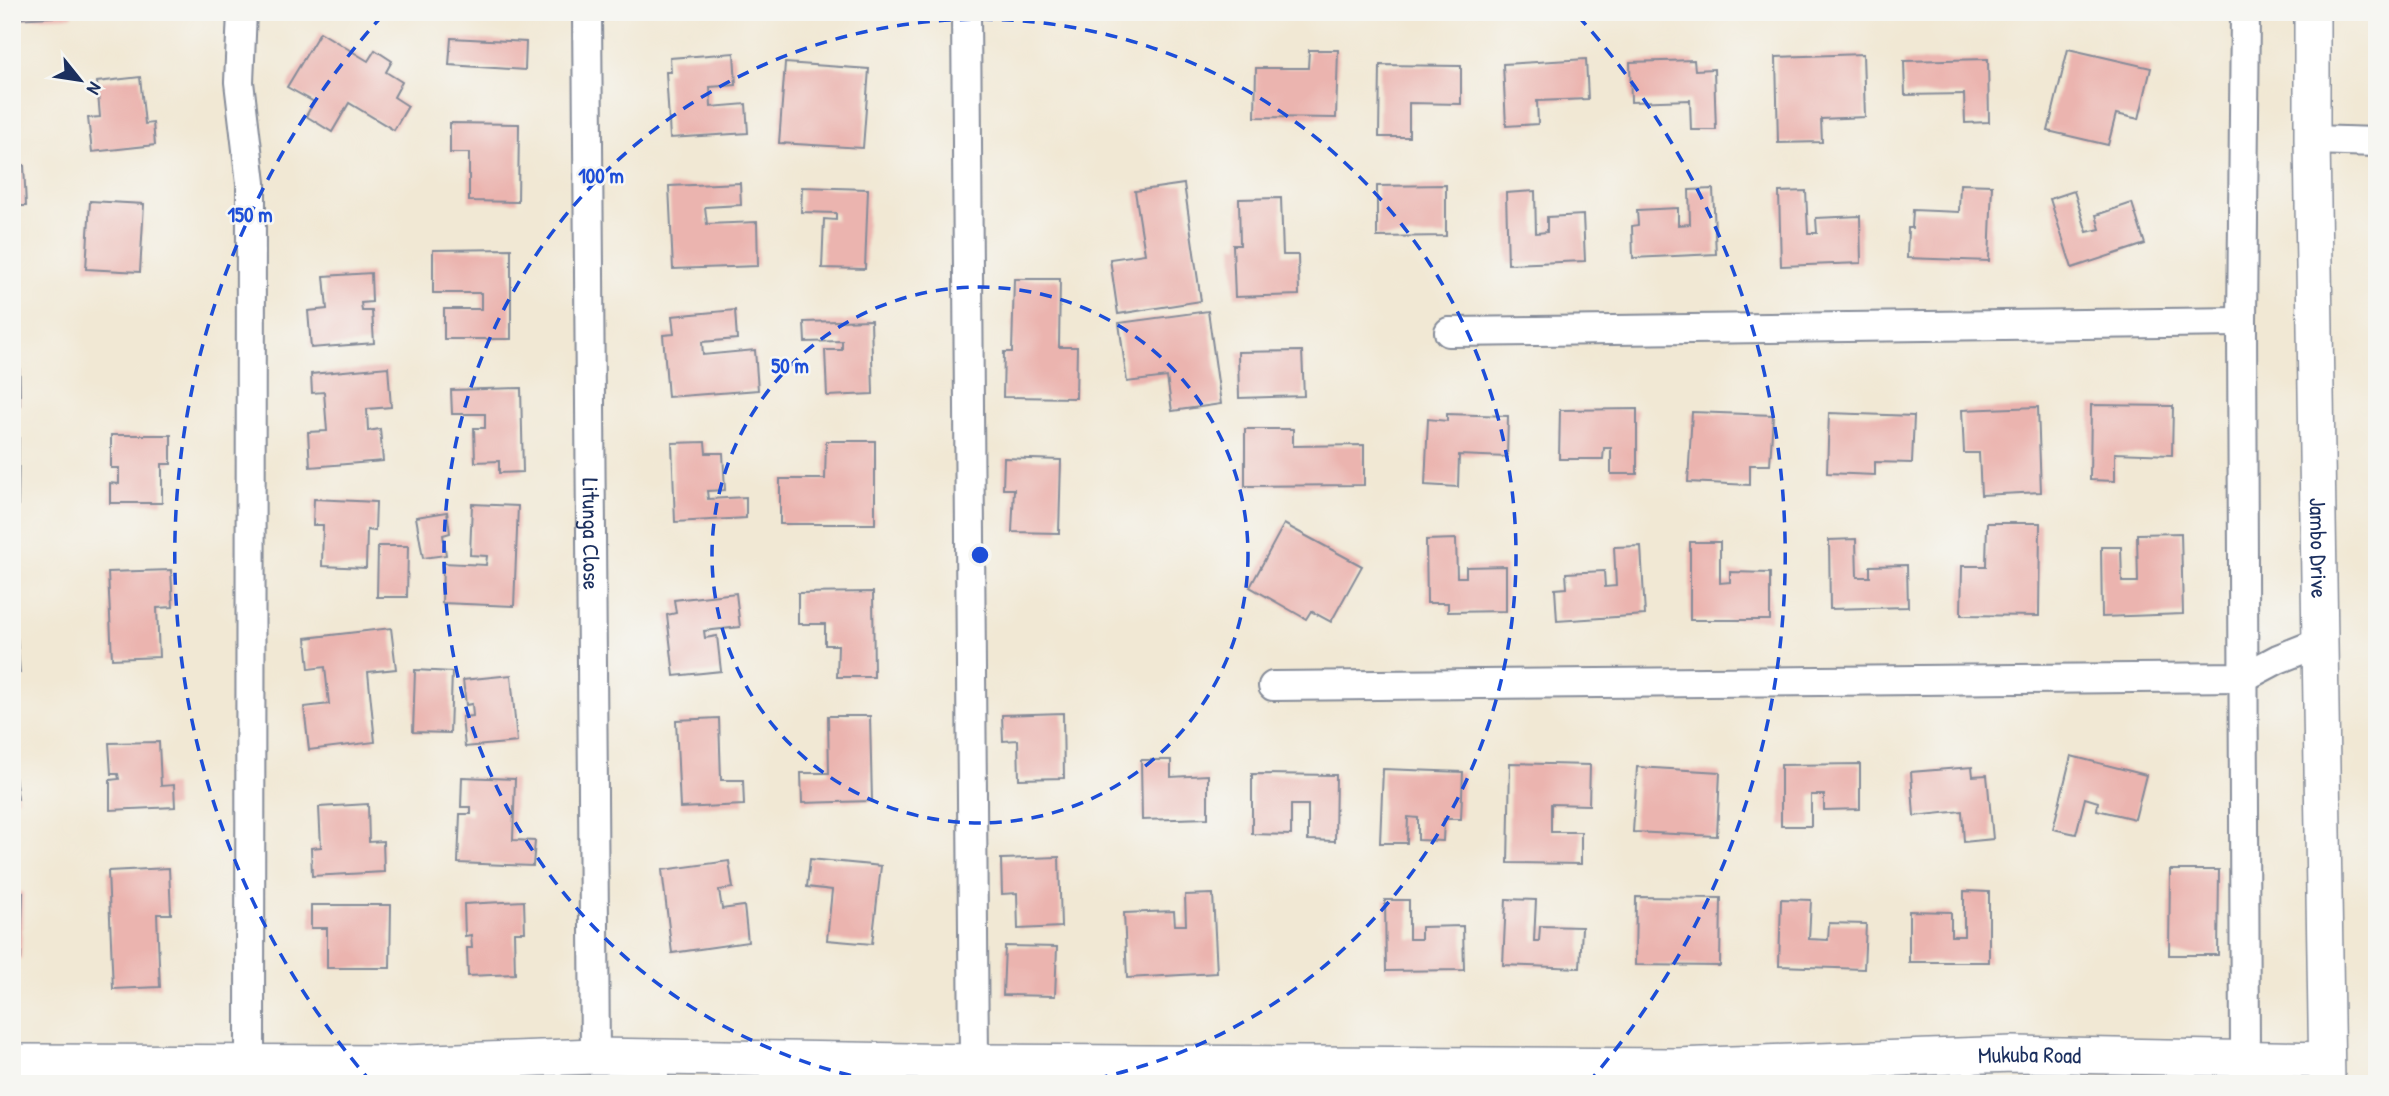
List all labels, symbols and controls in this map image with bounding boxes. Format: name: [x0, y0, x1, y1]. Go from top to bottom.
north arrow: [46, 46, 116, 116]
text: N: [81, 78, 109, 99]
text: 100 m: [578, 161, 624, 190]
text: 150 m: [227, 200, 273, 229]
text: 50 m: [771, 351, 809, 380]
street label: Litunga Close: [576, 478, 607, 590]
street label: Jambo Drive: [2303, 497, 2335, 598]
centre of rings: [968, 543, 992, 567]
street label: Mukuba Road: [1977, 1038, 2082, 1070]

